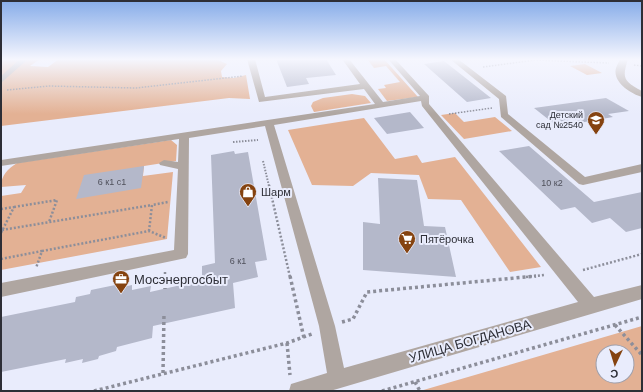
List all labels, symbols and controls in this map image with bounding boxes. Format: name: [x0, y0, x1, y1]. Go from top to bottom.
place label: Детский сад №2540: [536, 110, 583, 130]
school or university icon: Детский сад №2540: [586, 110, 606, 135]
house number: 6 к1 с1: [98, 177, 126, 187]
house number: 10 к2: [541, 178, 563, 188]
shop icon: Шарм: [238, 182, 258, 207]
place label: Шарм: [261, 186, 291, 198]
supermarket icon: Пятёрочка: [397, 229, 417, 254]
place label: Пятёрочка: [420, 233, 475, 245]
house number: 6 к1: [230, 256, 246, 266]
office icon: Мосэнергосбыт: [111, 269, 131, 294]
place label: Мосэнергосбыт: [134, 272, 228, 287]
street label: УЛИЦА БОГДАНОВА: [407, 316, 533, 366]
north arrow: [595, 344, 635, 384]
text: С: [610, 368, 619, 380]

